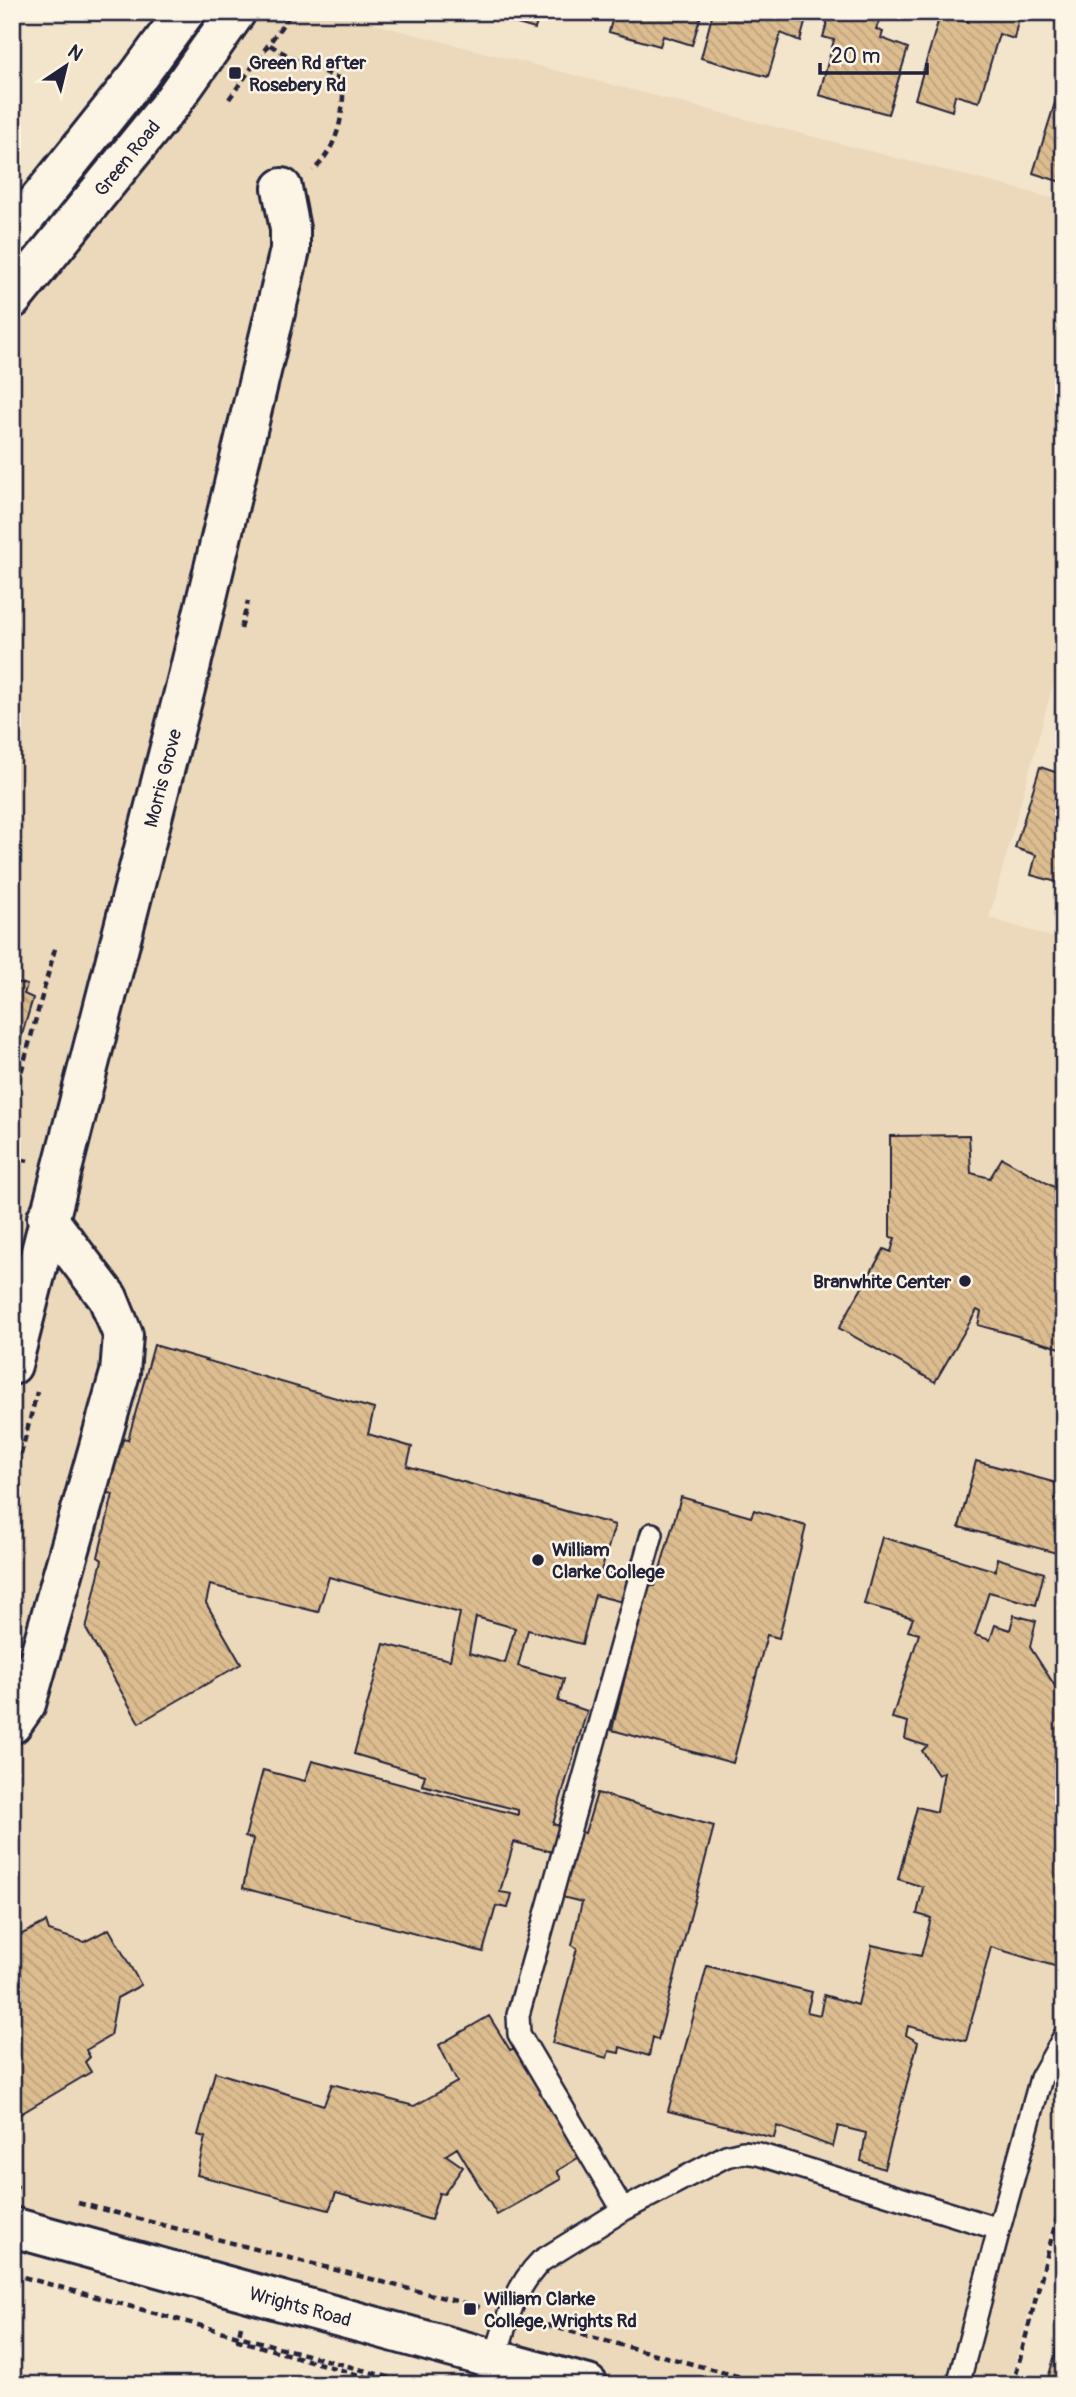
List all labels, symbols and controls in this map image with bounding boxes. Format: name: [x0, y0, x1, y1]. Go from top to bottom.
north arrow: [32, 32, 102, 102]
scale bar: [820, 32, 927, 76]
text: N: [63, 39, 87, 66]
text: 20 m: [831, 43, 880, 70]
place label: Green Rd after Rosebery Rd: [249, 51, 366, 97]
marker: Green Rd after Rosebery Rd: [227, 65, 243, 81]
street label: Green Road: [89, 115, 166, 202]
street label: Morris Grove: [139, 726, 187, 830]
place label: Branwhite Center: [813, 1270, 951, 1294]
marker: Branwhite Center: [957, 1273, 973, 1289]
place label: William Clarke College: [552, 1538, 665, 1584]
marker: William Clarke College: [530, 1552, 546, 1568]
street label: Wrights Road: [246, 2282, 354, 2332]
place label: William Clarke College, Wrights Rd: [484, 2287, 637, 2333]
marker: William Clarke College, Wrights Rd: [462, 2301, 478, 2317]

